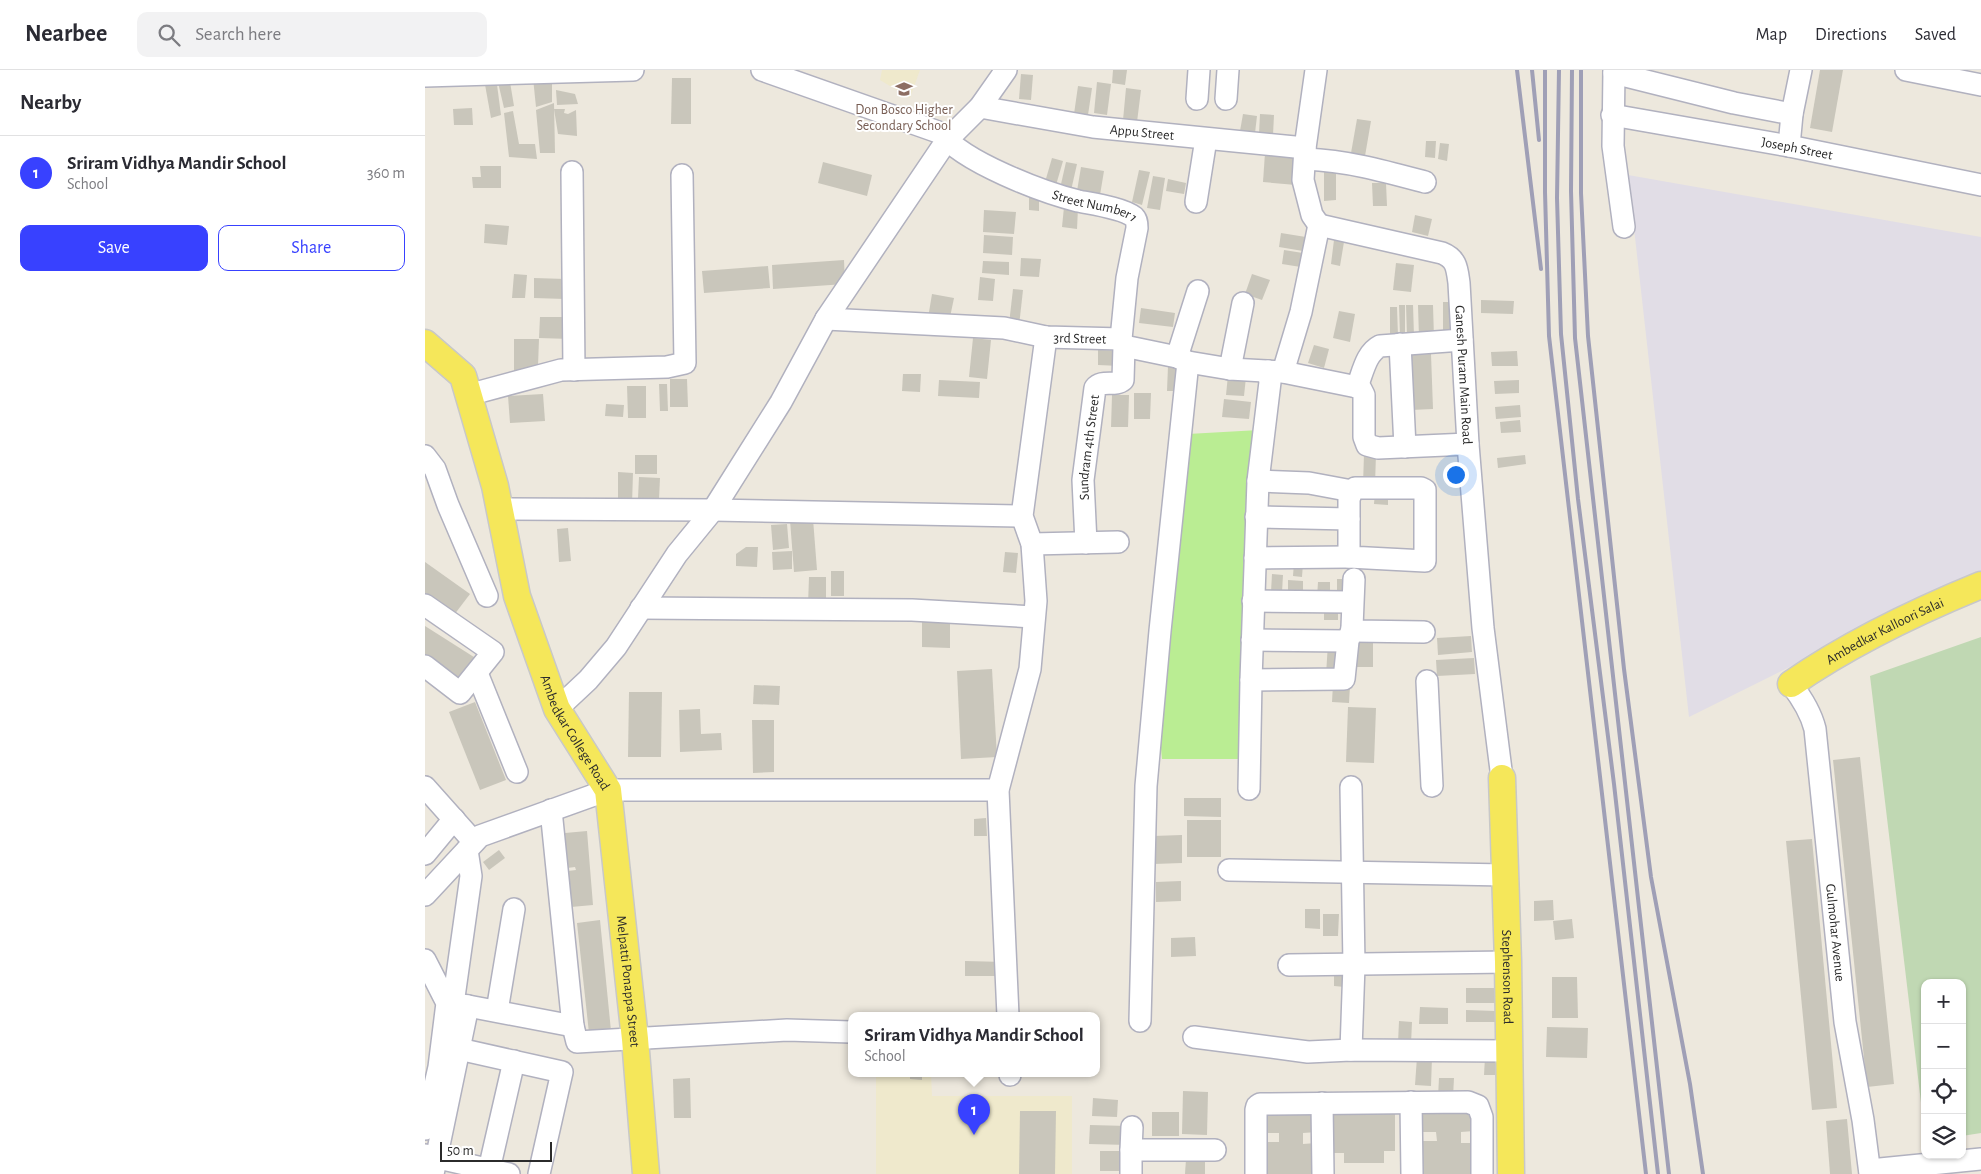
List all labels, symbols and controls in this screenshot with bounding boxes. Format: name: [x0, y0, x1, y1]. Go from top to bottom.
search box: [137, 12, 487, 57]
icon: search: [155, 21, 183, 49]
text: Nearbee: [25, 22, 107, 46]
text: Search here: [195, 25, 281, 44]
text: Map: [1756, 26, 1787, 44]
text: Directions: [1815, 26, 1887, 44]
text: Saved: [1915, 26, 1956, 44]
school or university icon: Don Bosco Higher Secondary School: [894, 79, 914, 99]
text: Nearby: [20, 92, 81, 113]
place label: Don Bosco Higher Secondary School: [855, 103, 953, 133]
street label: Appu Street: [1109, 123, 1175, 143]
street label: Joseph Street: [1760, 135, 1834, 163]
text: Sriram Vidhya Mandir School: [67, 154, 286, 173]
text: 1: [33, 165, 39, 181]
text: 360 m: [367, 165, 405, 181]
text: School: [67, 176, 108, 192]
street label: Street Number 1: [1050, 188, 1141, 225]
button: Save: [20, 225, 208, 271]
button: Share: [218, 225, 405, 271]
street label: Ganesh Puram Main Road: [1452, 305, 1474, 445]
street label: 3rd Street: [1053, 331, 1107, 347]
street label: Sundram 4th Street: [1077, 393, 1102, 500]
your location: [1443, 462, 1469, 488]
street label: Ambedkar Kalloori Salai: [1824, 596, 1946, 667]
street label: Ambedkar College Road: [537, 673, 612, 793]
street label: Gulmohar Avenue: [1823, 883, 1847, 982]
street label: Melpatti Ponappa Street: [614, 915, 642, 1048]
street label: Stephenson Road: [1499, 929, 1515, 1024]
map controls: [1921, 979, 1966, 1159]
button: +: [1921, 979, 1966, 1024]
popup: [848, 1012, 1100, 1077]
button: −: [1921, 1024, 1966, 1069]
text: Sriram Vidhya Mandir School: [864, 1026, 1084, 1045]
text: School: [864, 1048, 906, 1064]
button: locate: [1921, 1069, 1966, 1114]
pin: 1: [958, 1094, 990, 1135]
button: layers: [1921, 1114, 1966, 1159]
scale bar: [440, 1139, 553, 1162]
text: 50 m: [447, 1144, 474, 1158]

